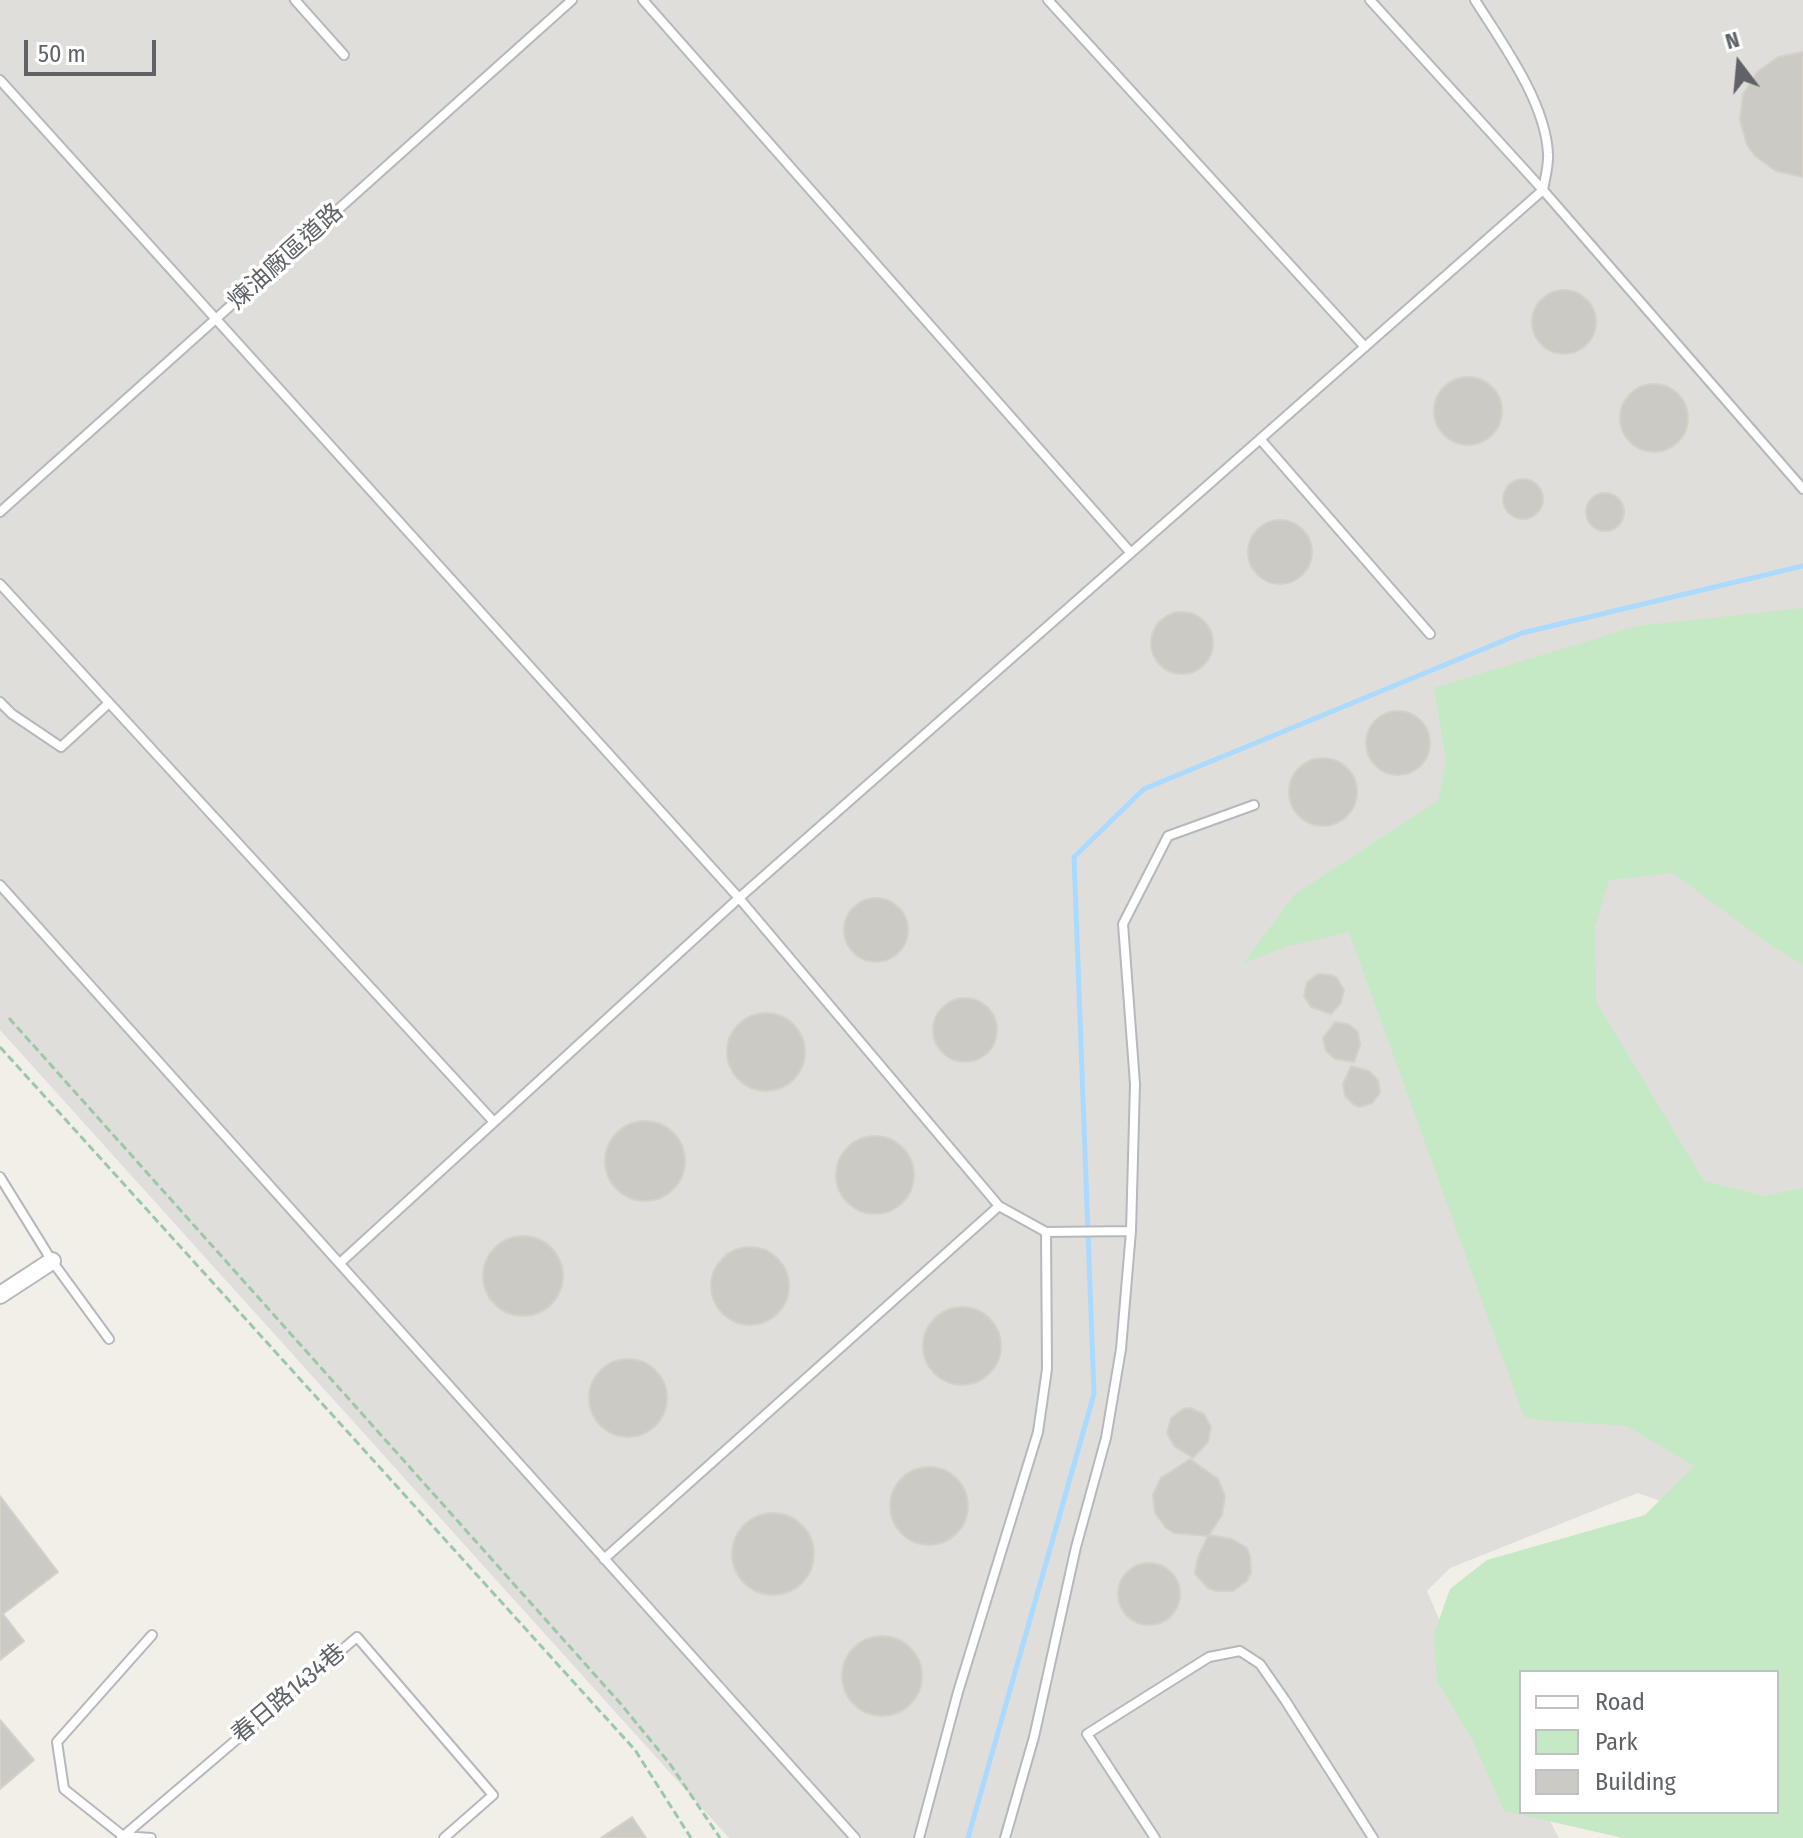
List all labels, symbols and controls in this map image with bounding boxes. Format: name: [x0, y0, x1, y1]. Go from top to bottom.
scale bar: [28, 24, 160, 74]
north arrow: [1699, 24, 1779, 104]
text: N: [1722, 26, 1742, 55]
text: 50 m: [38, 40, 86, 68]
street label: 煉油廠區道路: [223, 198, 349, 316]
street label: 春日路1434巷: [227, 1638, 351, 1750]
legend: [1519, 1670, 1779, 1814]
text: Road: [1595, 1688, 1645, 1716]
text: Park: [1595, 1728, 1638, 1756]
text: Building: [1595, 1768, 1676, 1796]

